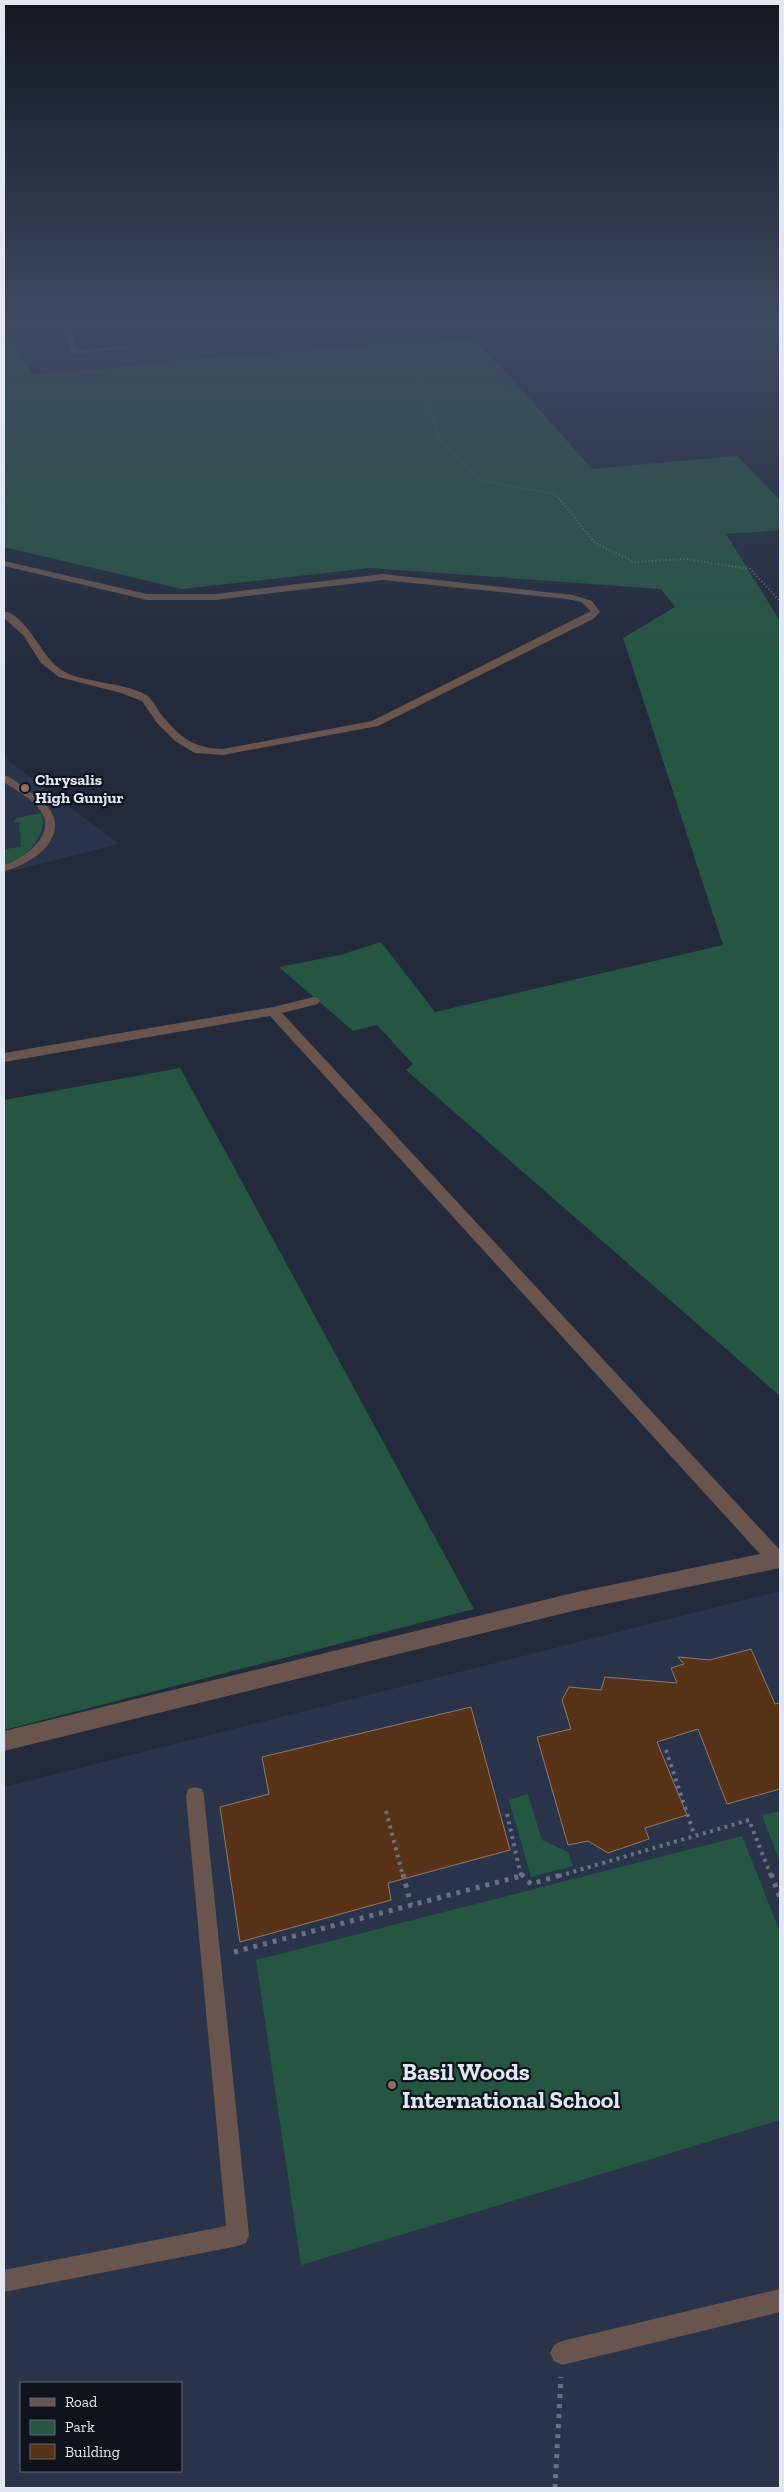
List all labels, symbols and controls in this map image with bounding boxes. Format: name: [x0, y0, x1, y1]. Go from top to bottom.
place label: Chrysalis High Gunjur: [35, 770, 124, 807]
marker: Chrysalis High Gunjur: [19, 782, 31, 794]
place label: Basil Woods International School: [402, 2057, 620, 2114]
marker: Basil Woods International School: [386, 2079, 398, 2091]
legend: [20, 2382, 182, 2472]
text: Road: [65, 2393, 98, 2411]
text: Park: [65, 2418, 95, 2436]
text: Building: [65, 2443, 120, 2461]

